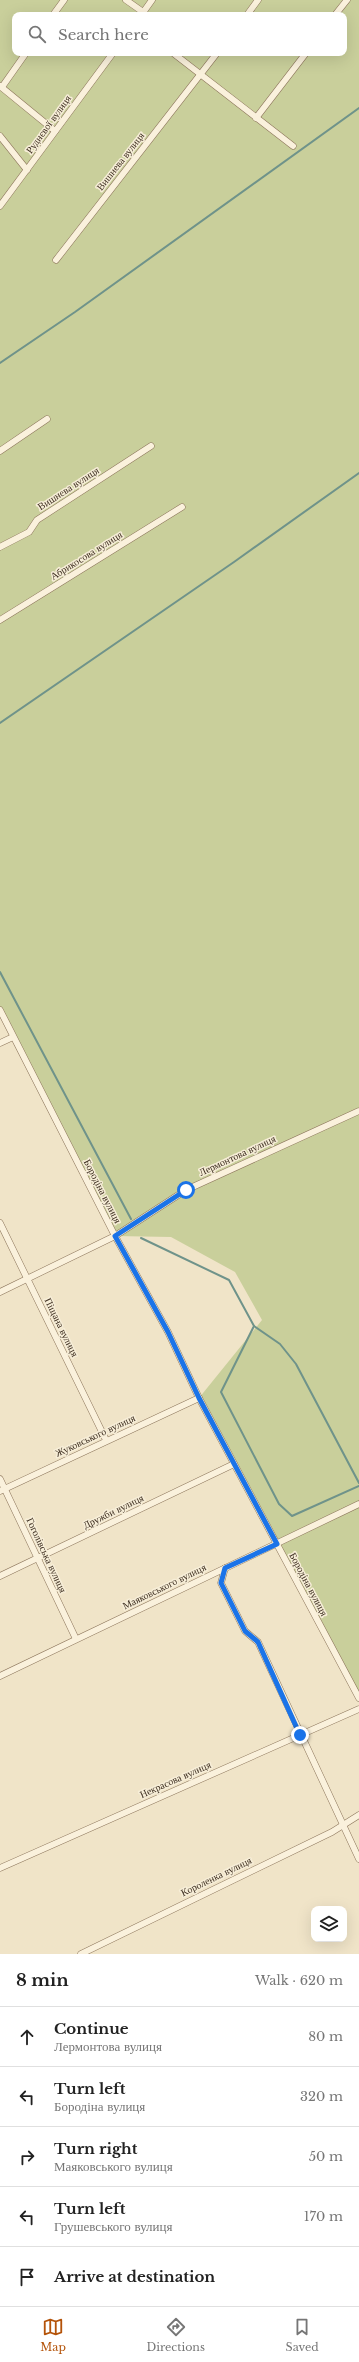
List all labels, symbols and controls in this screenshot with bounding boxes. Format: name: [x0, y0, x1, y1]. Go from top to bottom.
search box: [12, 12, 347, 56]
icon: search: [26, 23, 48, 45]
text: Search here: [58, 25, 149, 44]
street label: Руднєвої вулиця: [23, 92, 74, 156]
street label: Вишнева вулиця: [94, 129, 148, 193]
street label: Вишнева вулиця: [35, 464, 102, 513]
street label: Абрикосова вулиця: [48, 528, 125, 583]
street label: Лермонтова вулиця: [197, 1132, 278, 1179]
street label: Бородіна вулиця: [81, 1157, 124, 1226]
route start: [177, 1181, 195, 1199]
street label: Піщана вулиця: [42, 1296, 82, 1359]
street label: Жуковського вулиця: [53, 1411, 138, 1460]
street label: Дружби вулиця: [81, 1491, 146, 1532]
street label: Гоголівська вулиця: [23, 1516, 70, 1595]
street label: Бородіна вулиця: [286, 1550, 331, 1619]
street label: Маяковського вулиця: [120, 1560, 208, 1612]
route end: [291, 1726, 309, 1744]
street label: Некрасова вулиця: [138, 1758, 213, 1801]
street label: Короленка вулиця: [179, 1854, 254, 1899]
map controls: [311, 1906, 347, 1942]
button: layers: [311, 1906, 347, 1942]
text: 8 min: [16, 1970, 69, 1991]
text: Walk · 620 m: [255, 1972, 343, 1989]
text: Continue: [54, 2019, 129, 2038]
icon: ahead: [16, 2026, 38, 2048]
text: 80 m: [308, 2028, 343, 2045]
text: Лермонтова вулиця: [54, 2038, 162, 2055]
text: Turn left: [54, 2079, 125, 2098]
icon: left: [16, 2086, 38, 2108]
text: 320 m: [300, 2088, 343, 2105]
text: Бородіна вулиця: [54, 2098, 145, 2115]
text: Turn right: [54, 2139, 137, 2158]
icon: right: [16, 2146, 38, 2168]
text: 50 m: [309, 2148, 343, 2165]
text: Маяковського вулиця: [54, 2158, 173, 2175]
text: Turn left: [54, 2199, 125, 2218]
icon: left: [16, 2206, 38, 2228]
text: 170 m: [304, 2208, 343, 2225]
text: Грушевського вулиця: [54, 2218, 172, 2235]
icon: arrive: [16, 2266, 38, 2288]
text: Arrive at destination: [54, 2267, 215, 2286]
tab: Map: [40, 2316, 66, 2354]
tab: Directions: [146, 2316, 205, 2354]
tab: Saved: [286, 2316, 319, 2354]

